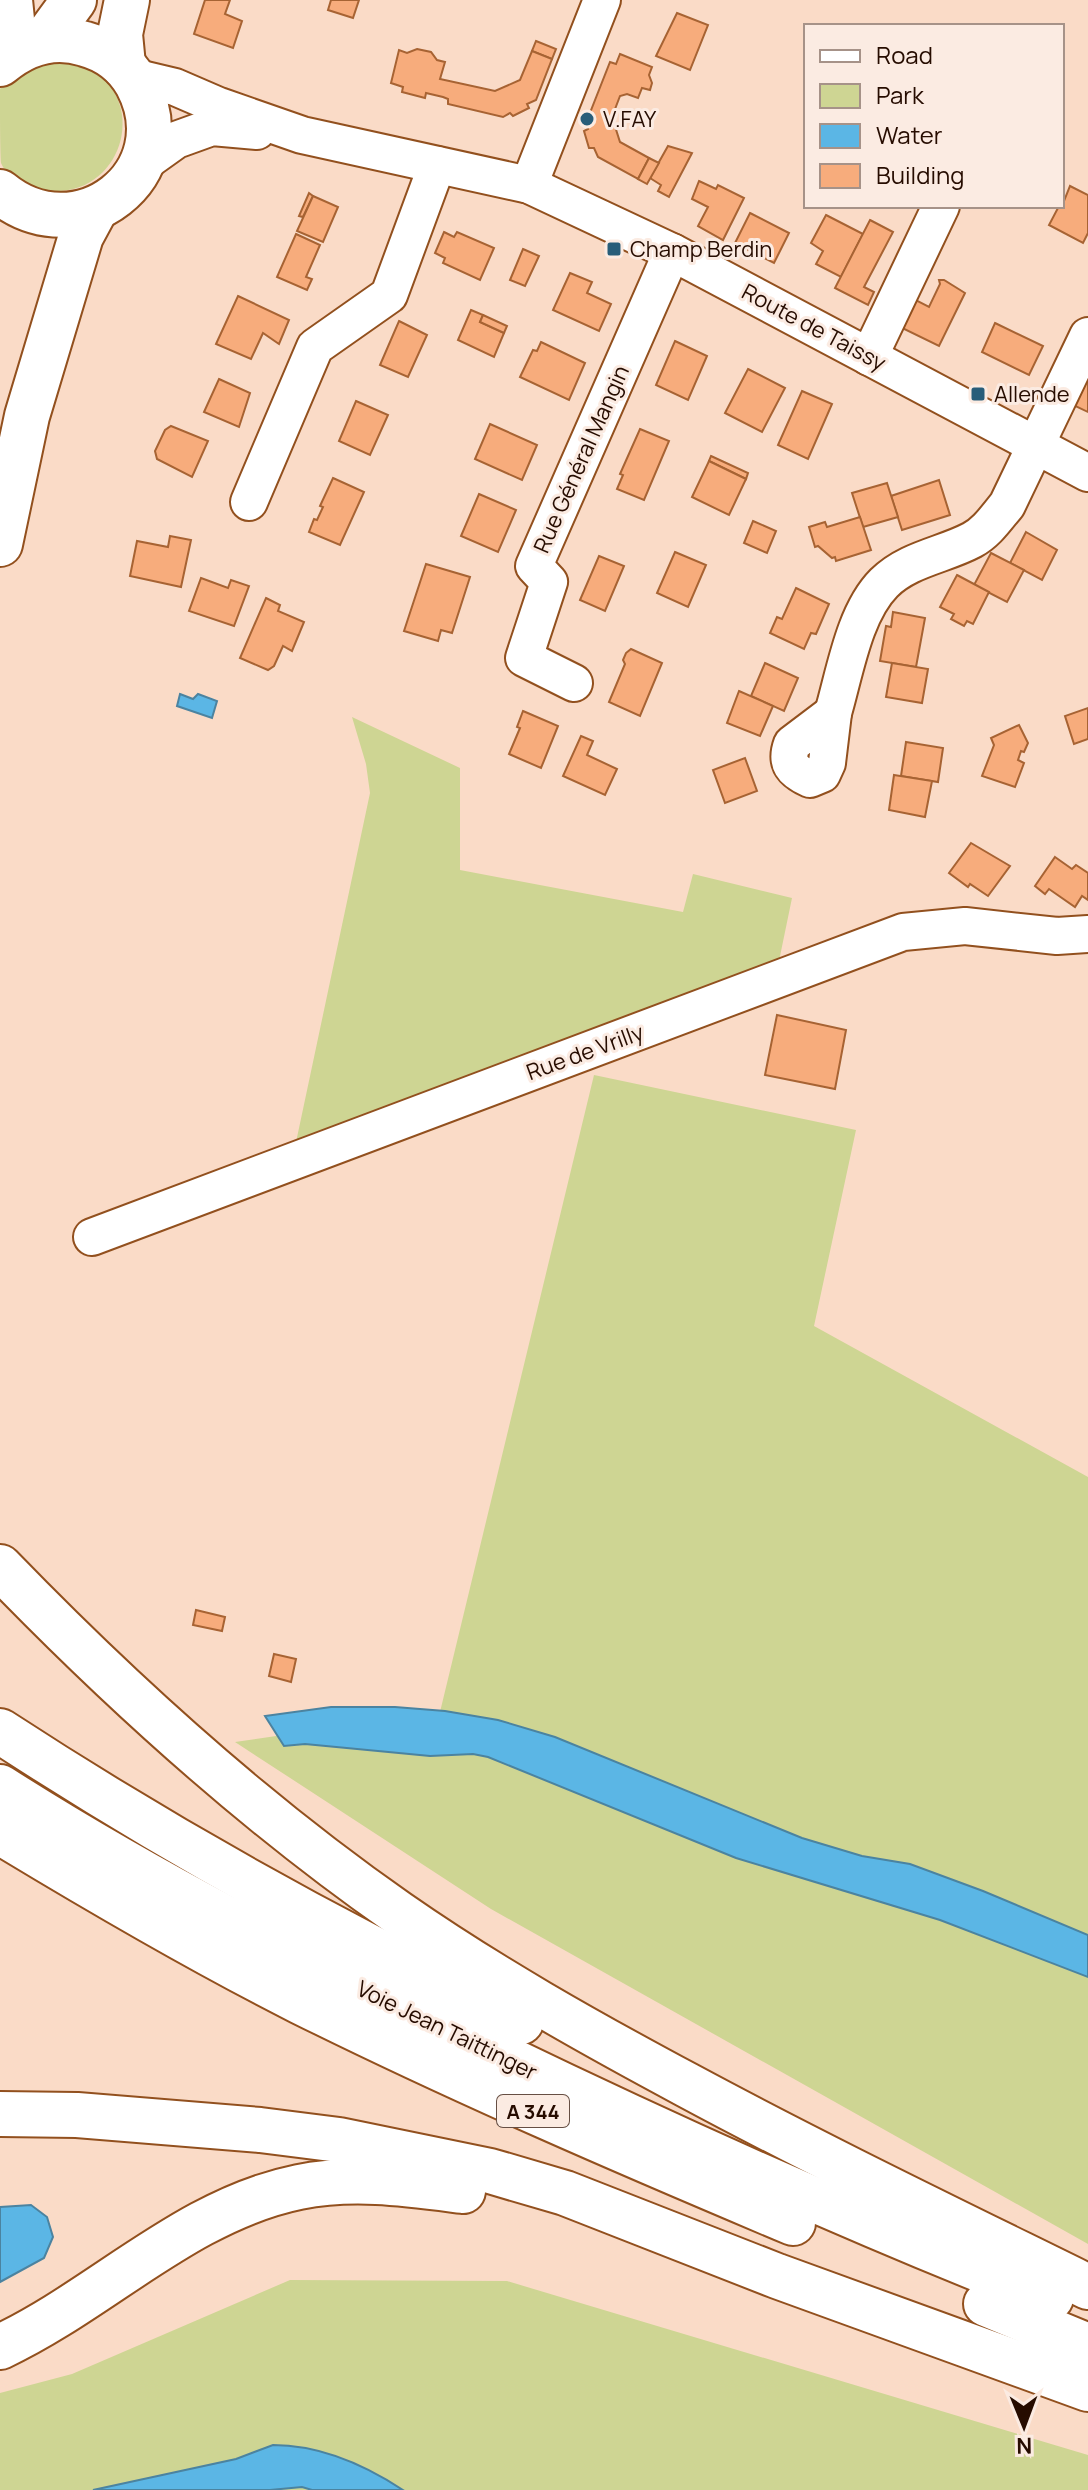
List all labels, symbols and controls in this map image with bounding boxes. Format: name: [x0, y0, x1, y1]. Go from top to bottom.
legend: [804, 24, 1064, 208]
text: Road: [876, 38, 933, 71]
text: Park: [876, 78, 925, 111]
place label: V.FAY: [603, 104, 657, 134]
marker: V.FAY: [578, 110, 596, 128]
text: Water: [876, 118, 943, 151]
text: Building: [876, 158, 964, 191]
place label: Champ Berdin: [630, 234, 772, 264]
marker: Champ Berdin: [605, 240, 623, 258]
street label: Route de Taissy: [737, 276, 892, 378]
street label: Rue Général Mangin: [526, 360, 636, 558]
place label: Allende: [994, 379, 1070, 409]
marker: Allende: [969, 385, 987, 403]
street label: Rue de Vrilly: [522, 1017, 648, 1087]
street label: Voie Jean Taittinger: [352, 1973, 542, 2087]
road number: A 344: [497, 2095, 569, 2127]
north arrow: [984, 2386, 1064, 2466]
text: N: [1016, 2431, 1033, 2461]

